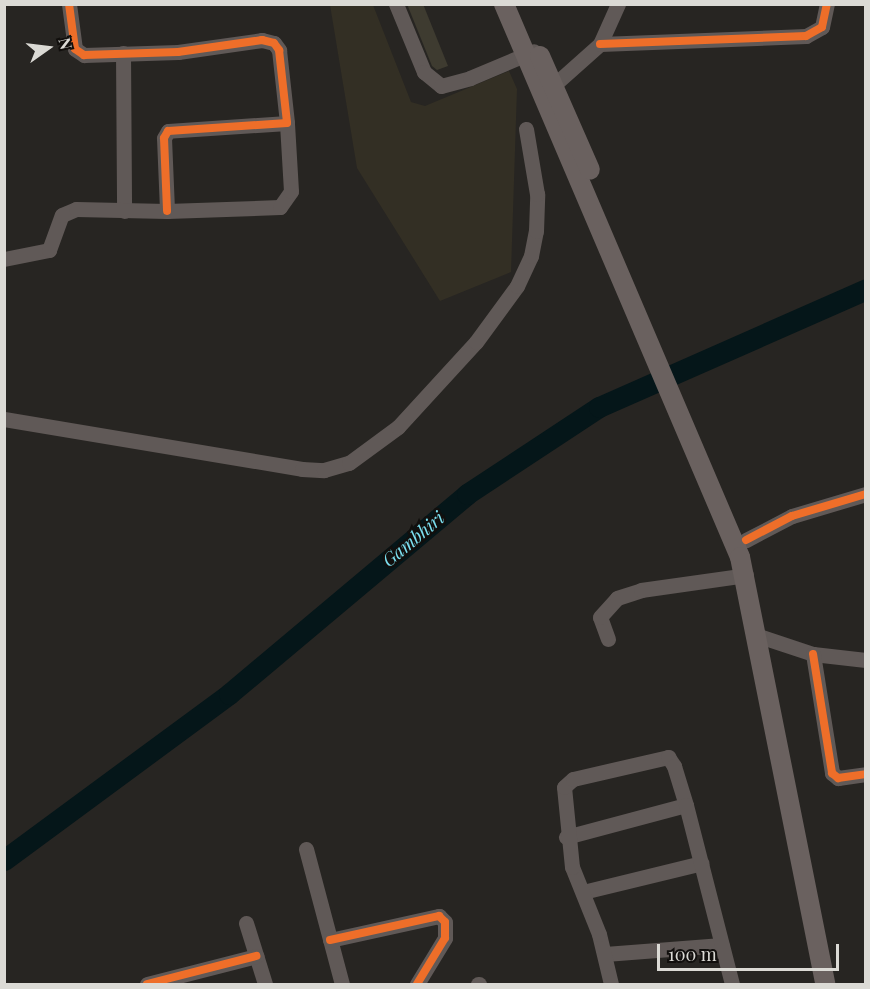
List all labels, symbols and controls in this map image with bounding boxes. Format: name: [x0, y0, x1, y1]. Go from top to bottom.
north arrow: [18, 18, 78, 78]
text: N: [54, 35, 78, 52]
water label: Gambhiri: [378, 507, 448, 571]
scale bar: [660, 932, 842, 970]
text: 100 m: [668, 942, 717, 966]

